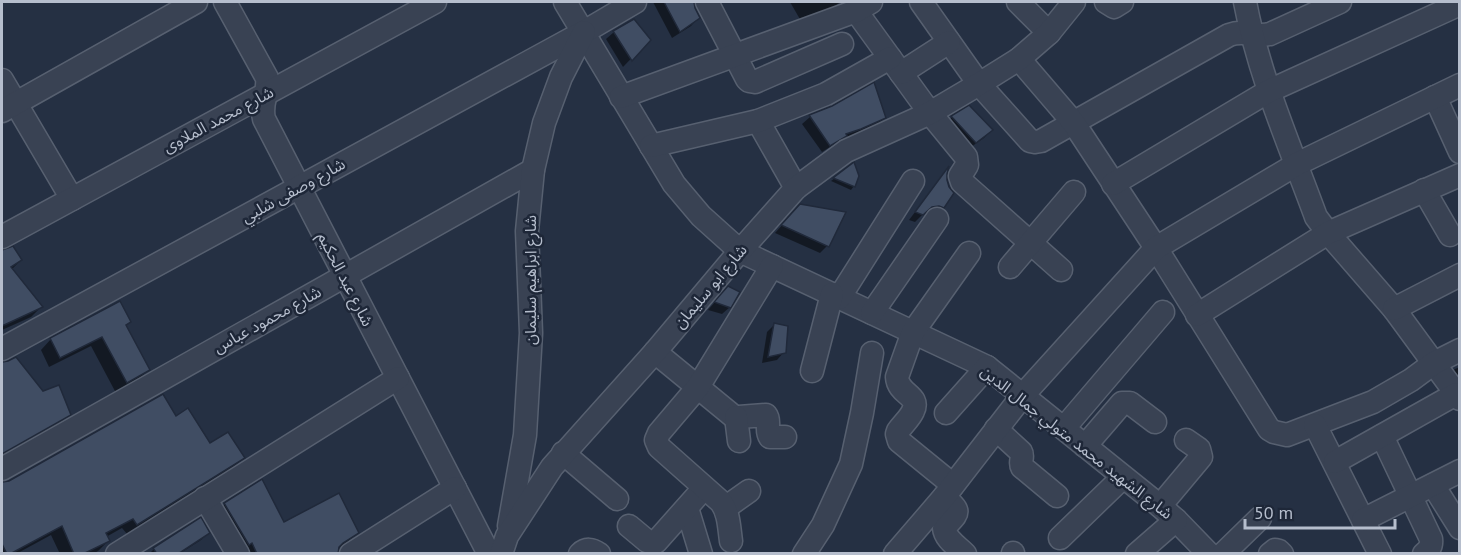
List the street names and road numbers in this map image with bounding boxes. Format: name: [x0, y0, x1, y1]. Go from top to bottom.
street label: شارع محمد الملاوى: [159, 81, 278, 159]
street label: شارع وصفى شلبي: [238, 153, 350, 229]
street label: شارع ابراهيم سليمان: [520, 215, 543, 345]
street label: شارع عبد الحكيم: [311, 229, 378, 331]
street label: شارع ابو سليمان: [669, 240, 753, 334]
street label: شارع محمود عباس: [210, 281, 326, 360]
street label: شارع الشهيد محمد متولي جمال الدين: [975, 361, 1177, 526]

